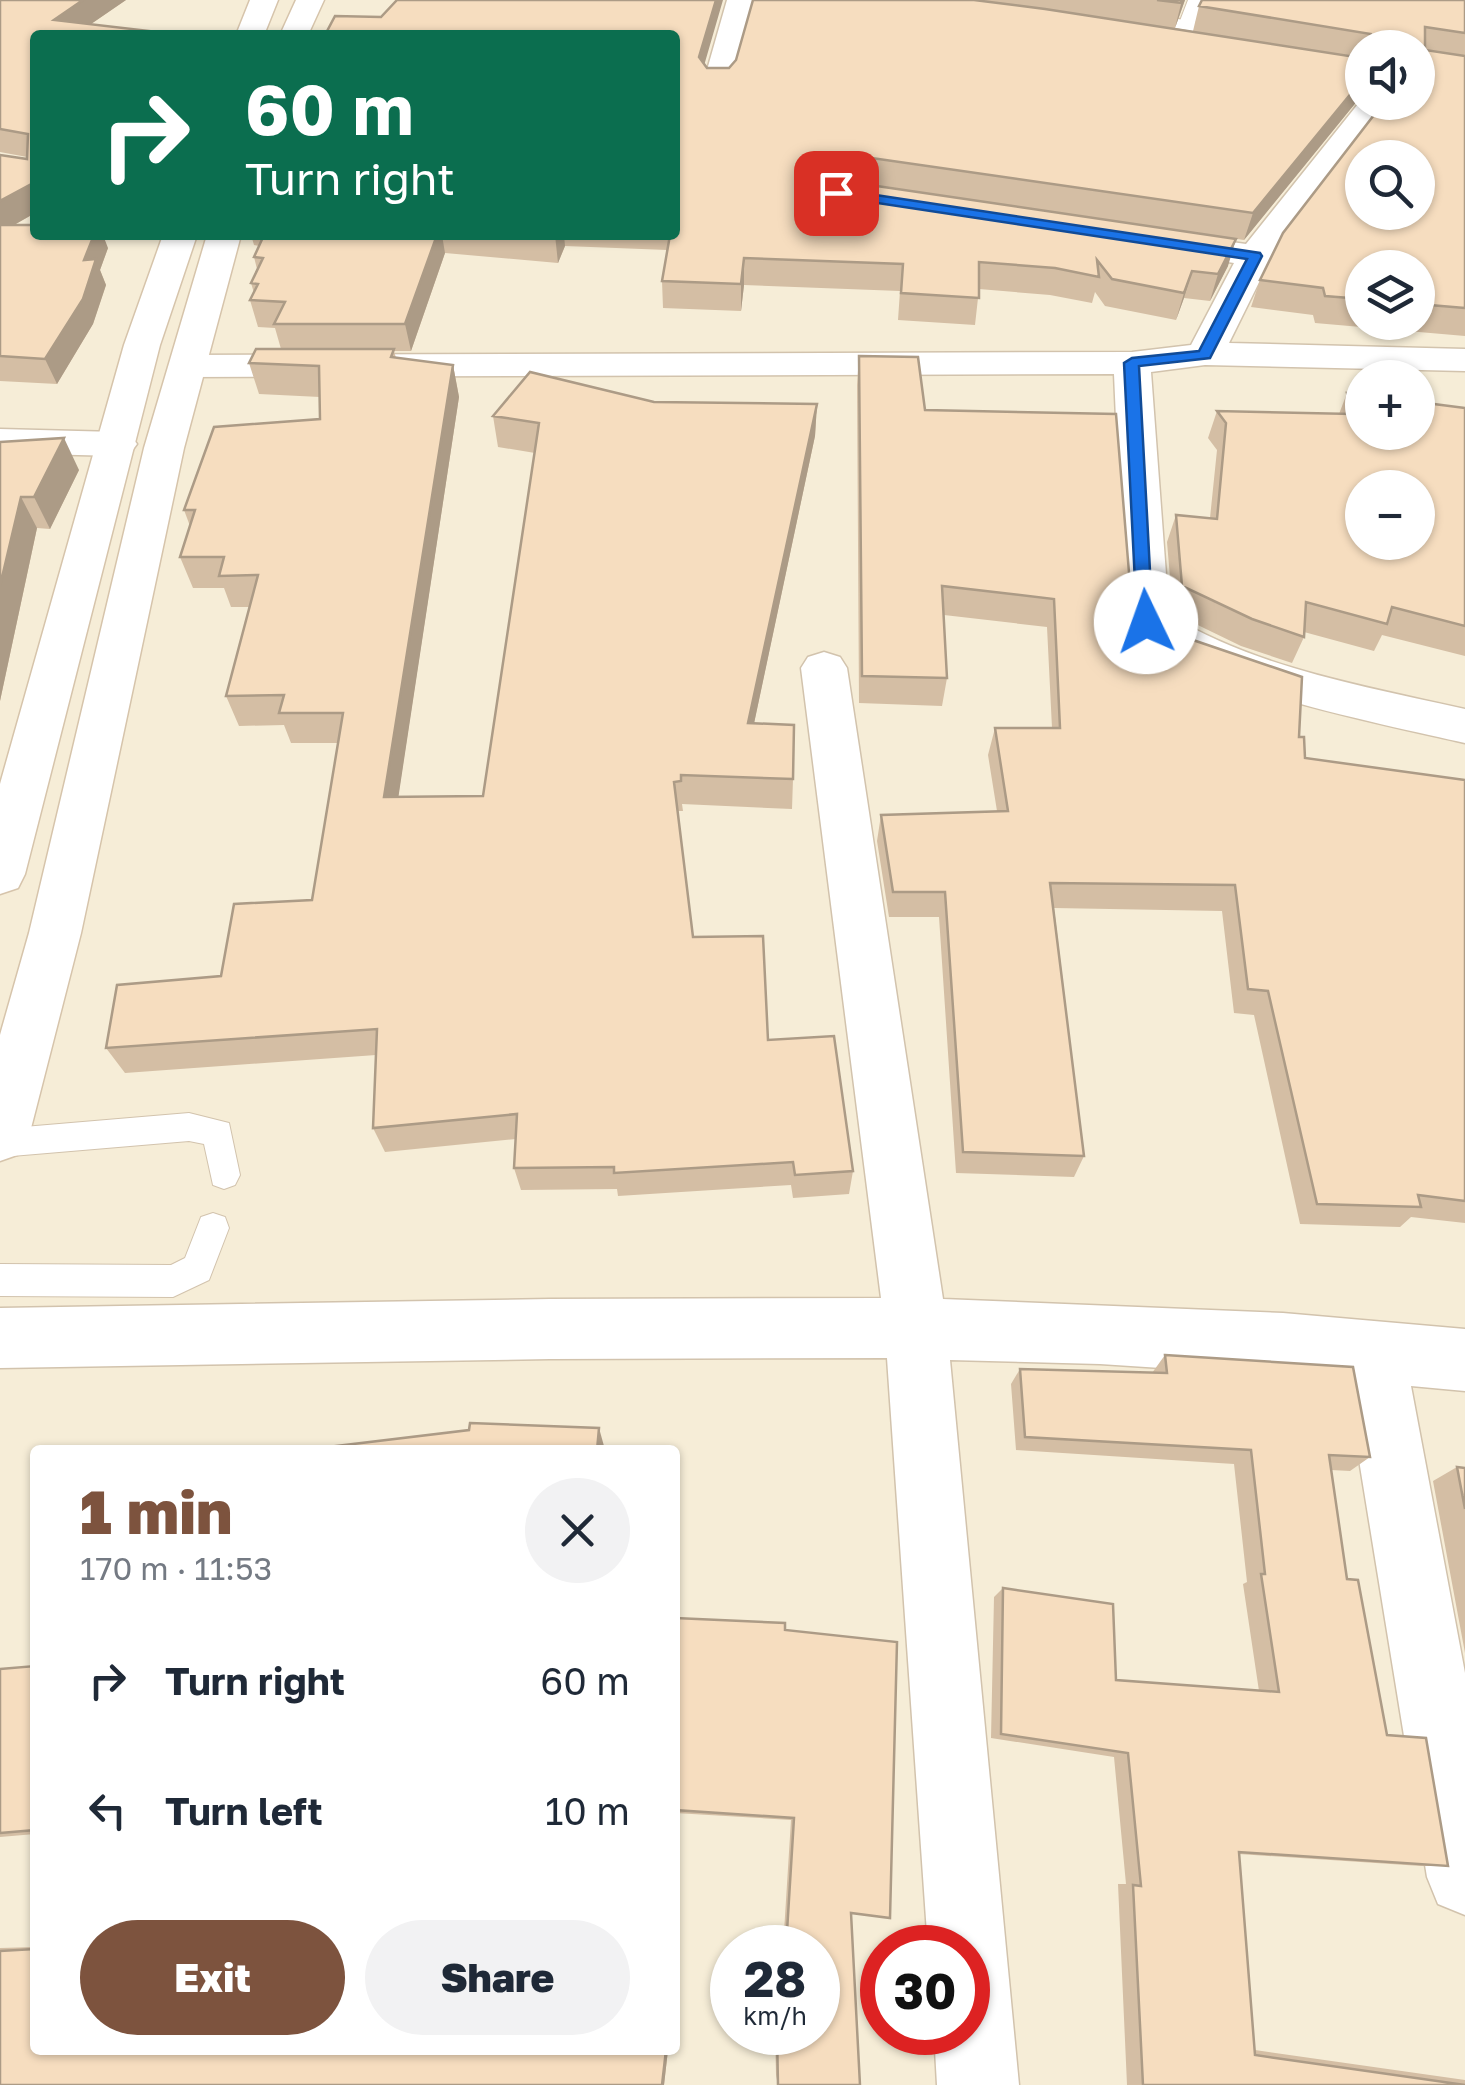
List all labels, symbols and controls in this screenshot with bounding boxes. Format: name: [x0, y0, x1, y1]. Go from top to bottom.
map controls: [1345, 30, 1435, 560]
button: sound: [1345, 30, 1435, 120]
text: 60 m: [245, 66, 414, 150]
icon: right: [80, 70, 210, 200]
button: search: [1345, 140, 1435, 230]
text: Turn right: [245, 151, 455, 205]
pin: [794, 151, 879, 236]
icon: arrive: [809, 166, 864, 221]
button: layers: [1345, 250, 1435, 340]
button: +: [1345, 360, 1435, 450]
button: −: [1345, 470, 1435, 560]
position arrow: [1094, 570, 1198, 674]
text: 1 min: [80, 1475, 232, 1547]
button: close: [525, 1478, 630, 1583]
text: 170 m · 11:53: [80, 1549, 272, 1587]
icon: right: [80, 1653, 135, 1708]
text: Turn right: [165, 1658, 345, 1703]
text: 60 m: [540, 1658, 630, 1703]
icon: left: [80, 1783, 135, 1838]
text: Turn left: [165, 1788, 323, 1833]
text: 10 m: [545, 1788, 630, 1833]
button: Exit: [80, 1920, 345, 2035]
button: Share: [365, 1920, 630, 2035]
speed limit sign: 30: [860, 1925, 990, 2055]
text: 28: [744, 1948, 806, 2008]
text: km/h: [743, 2000, 807, 2031]

